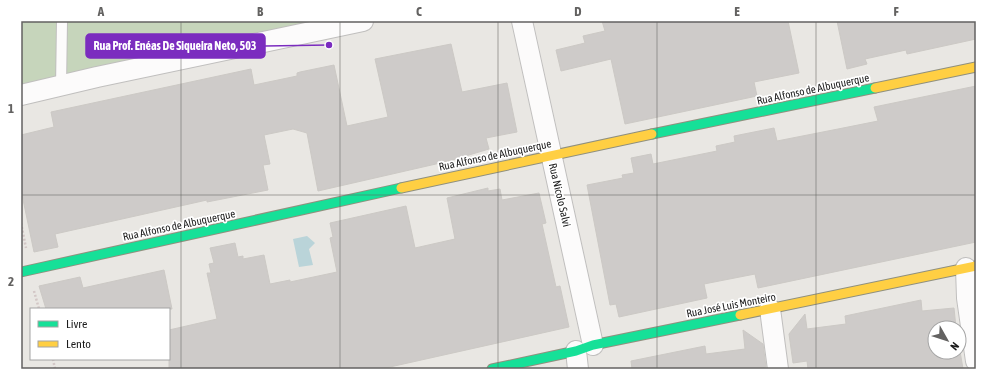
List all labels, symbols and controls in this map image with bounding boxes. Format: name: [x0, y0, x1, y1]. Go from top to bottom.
text: A: [97, 4, 105, 19]
text: B: [257, 4, 264, 19]
text: C: [416, 4, 422, 19]
text: D: [574, 4, 582, 19]
text: E: [734, 4, 740, 19]
text: F: [893, 4, 899, 19]
callout: Rua Prof. Enéas De Siqueira Neto, 503: [86, 34, 265, 58]
text: Rua Prof. Enéas De Siqueira Neto, 503: [93, 39, 257, 53]
street label: Rua Alfonso de Albuquerque: [756, 71, 870, 107]
text: 1: [8, 101, 14, 116]
street label: Rua Alfonso de Albuquerque: [438, 137, 552, 173]
street label: Rua Nicolo Salvi: [547, 162, 573, 228]
street label: Rua Alfonso de Albuquerque: [122, 207, 236, 243]
text: 2: [8, 274, 14, 289]
street label: Rua José Luis Monteiro: [685, 290, 777, 320]
legend: [30, 308, 170, 360]
text: Livre: [66, 317, 87, 331]
north arrow: [927, 320, 967, 360]
text: Lento: [66, 337, 91, 351]
text: N: [948, 340, 961, 353]

